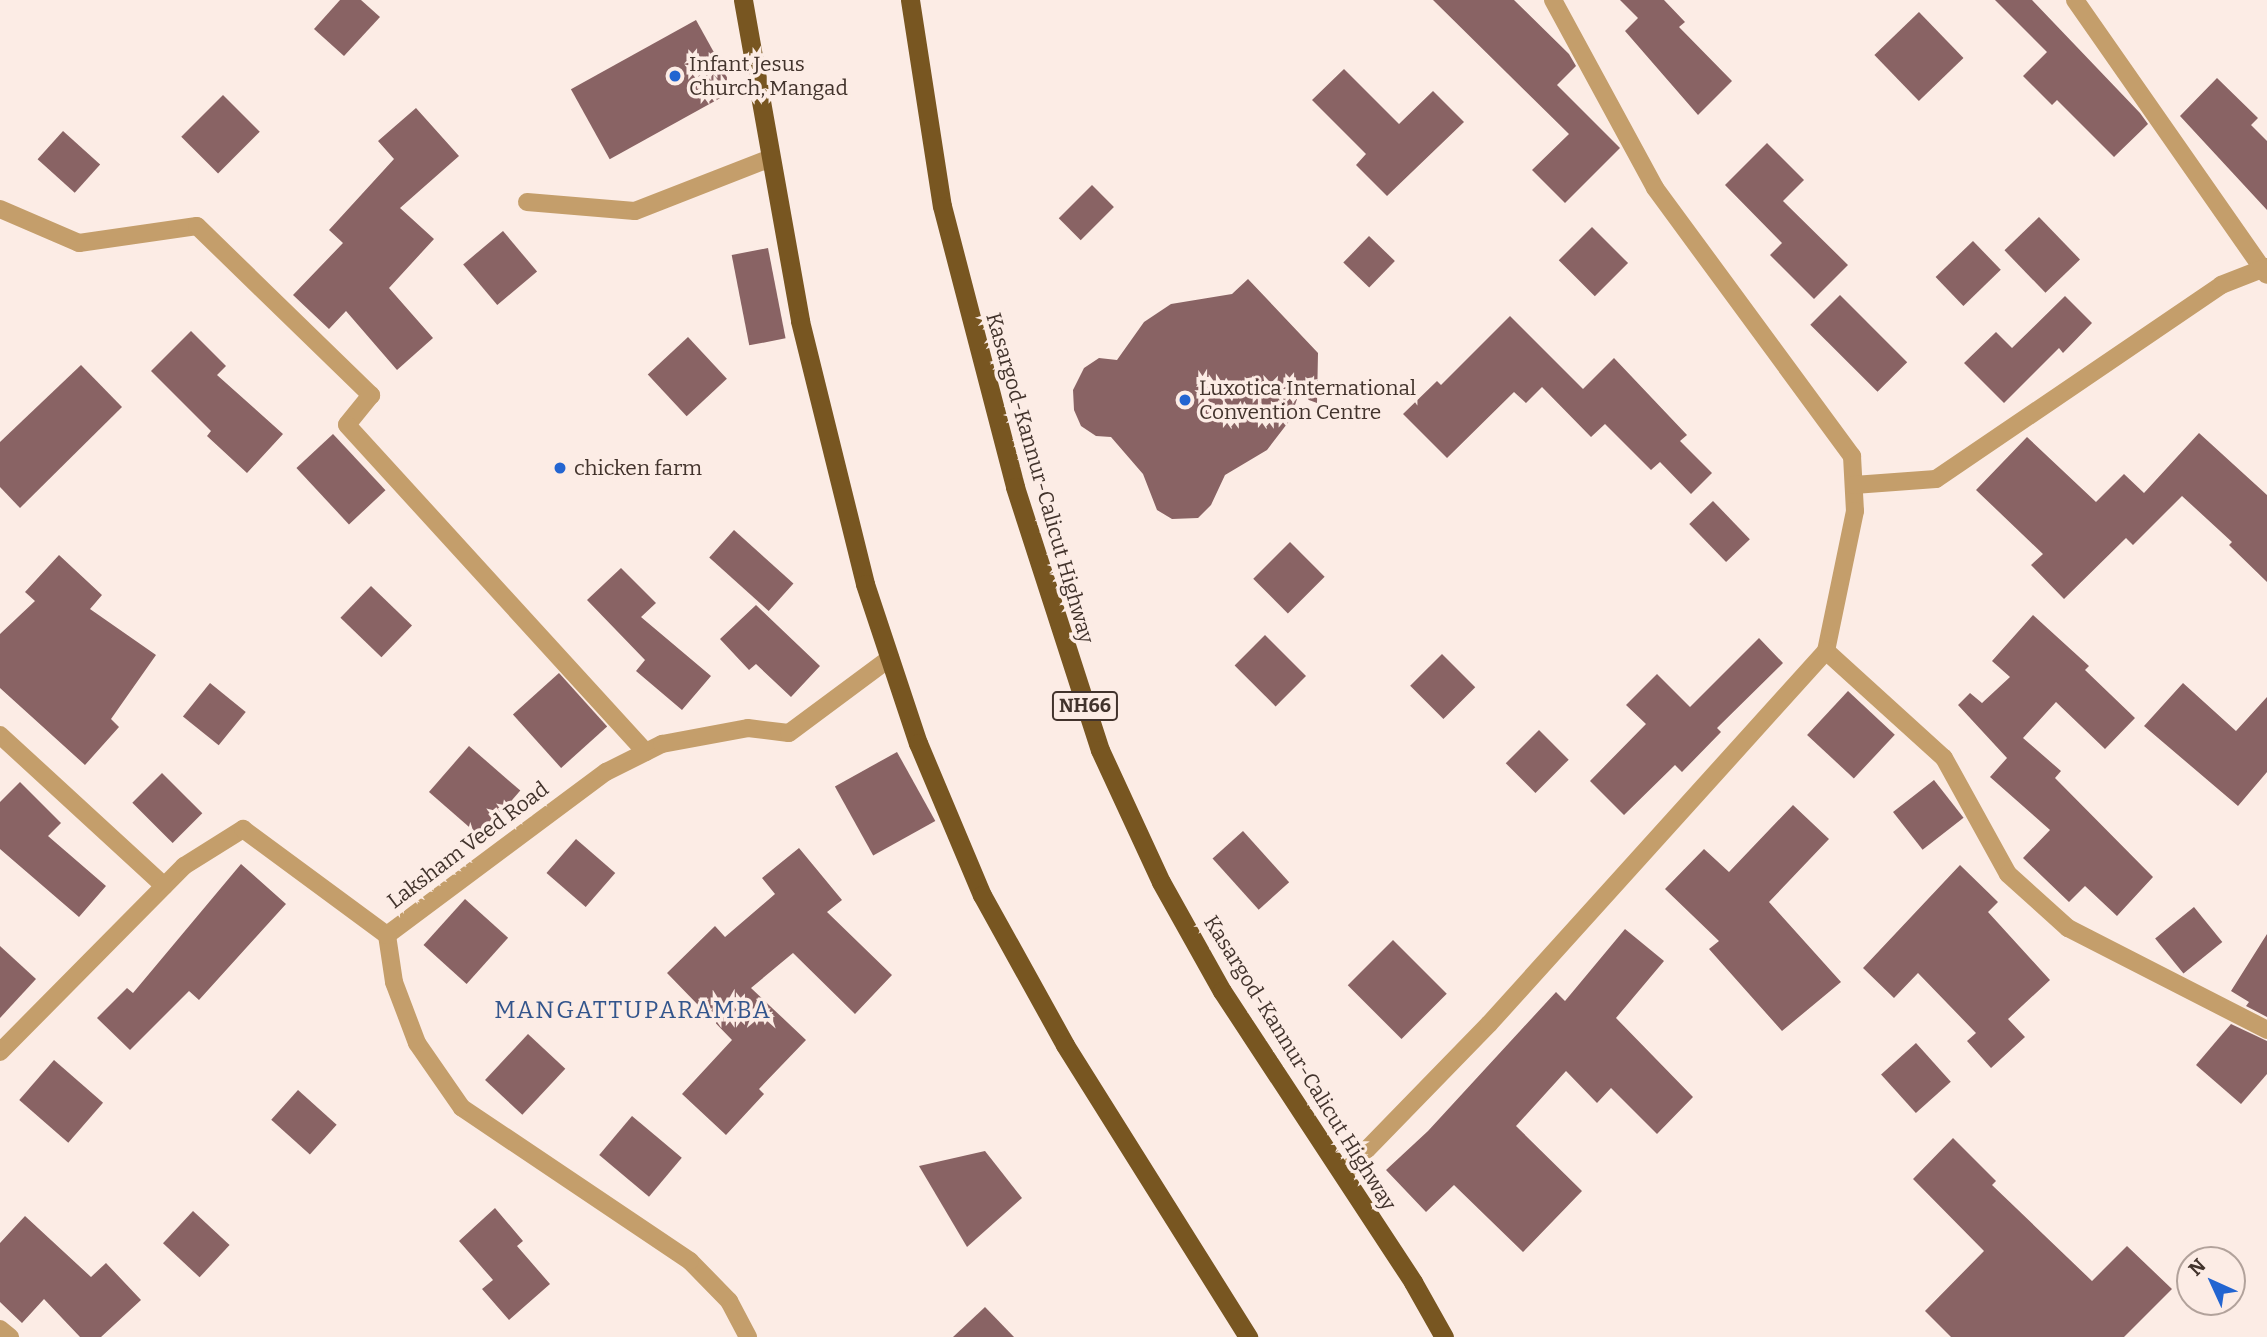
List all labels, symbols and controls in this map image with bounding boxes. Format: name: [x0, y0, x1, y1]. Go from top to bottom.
place label: Infant Jesus Church, Mangad: [689, 51, 848, 101]
marker: Infant Jesus Church, Mangad: [667, 68, 683, 84]
street label: Kasargod-Kannur-Calicut Highway: [981, 310, 1099, 646]
place label: Luxotica International Convention Centre: [1199, 375, 1416, 425]
marker: Luxotica International Convention Centre: [1177, 392, 1193, 408]
place label: chicken farm: [574, 455, 702, 481]
marker: chicken farm: [552, 460, 568, 476]
road number: NH66: [1052, 691, 1118, 722]
street label: Laksham Veed Road: [383, 776, 553, 914]
street label: Kasargod-Kannur-Calicut Highway: [1198, 911, 1402, 1215]
district label: MANGATTUPARAMBA: [496, 997, 770, 1025]
north arrow: [2176, 1246, 2246, 1316]
text: N: [2184, 1254, 2211, 1281]

